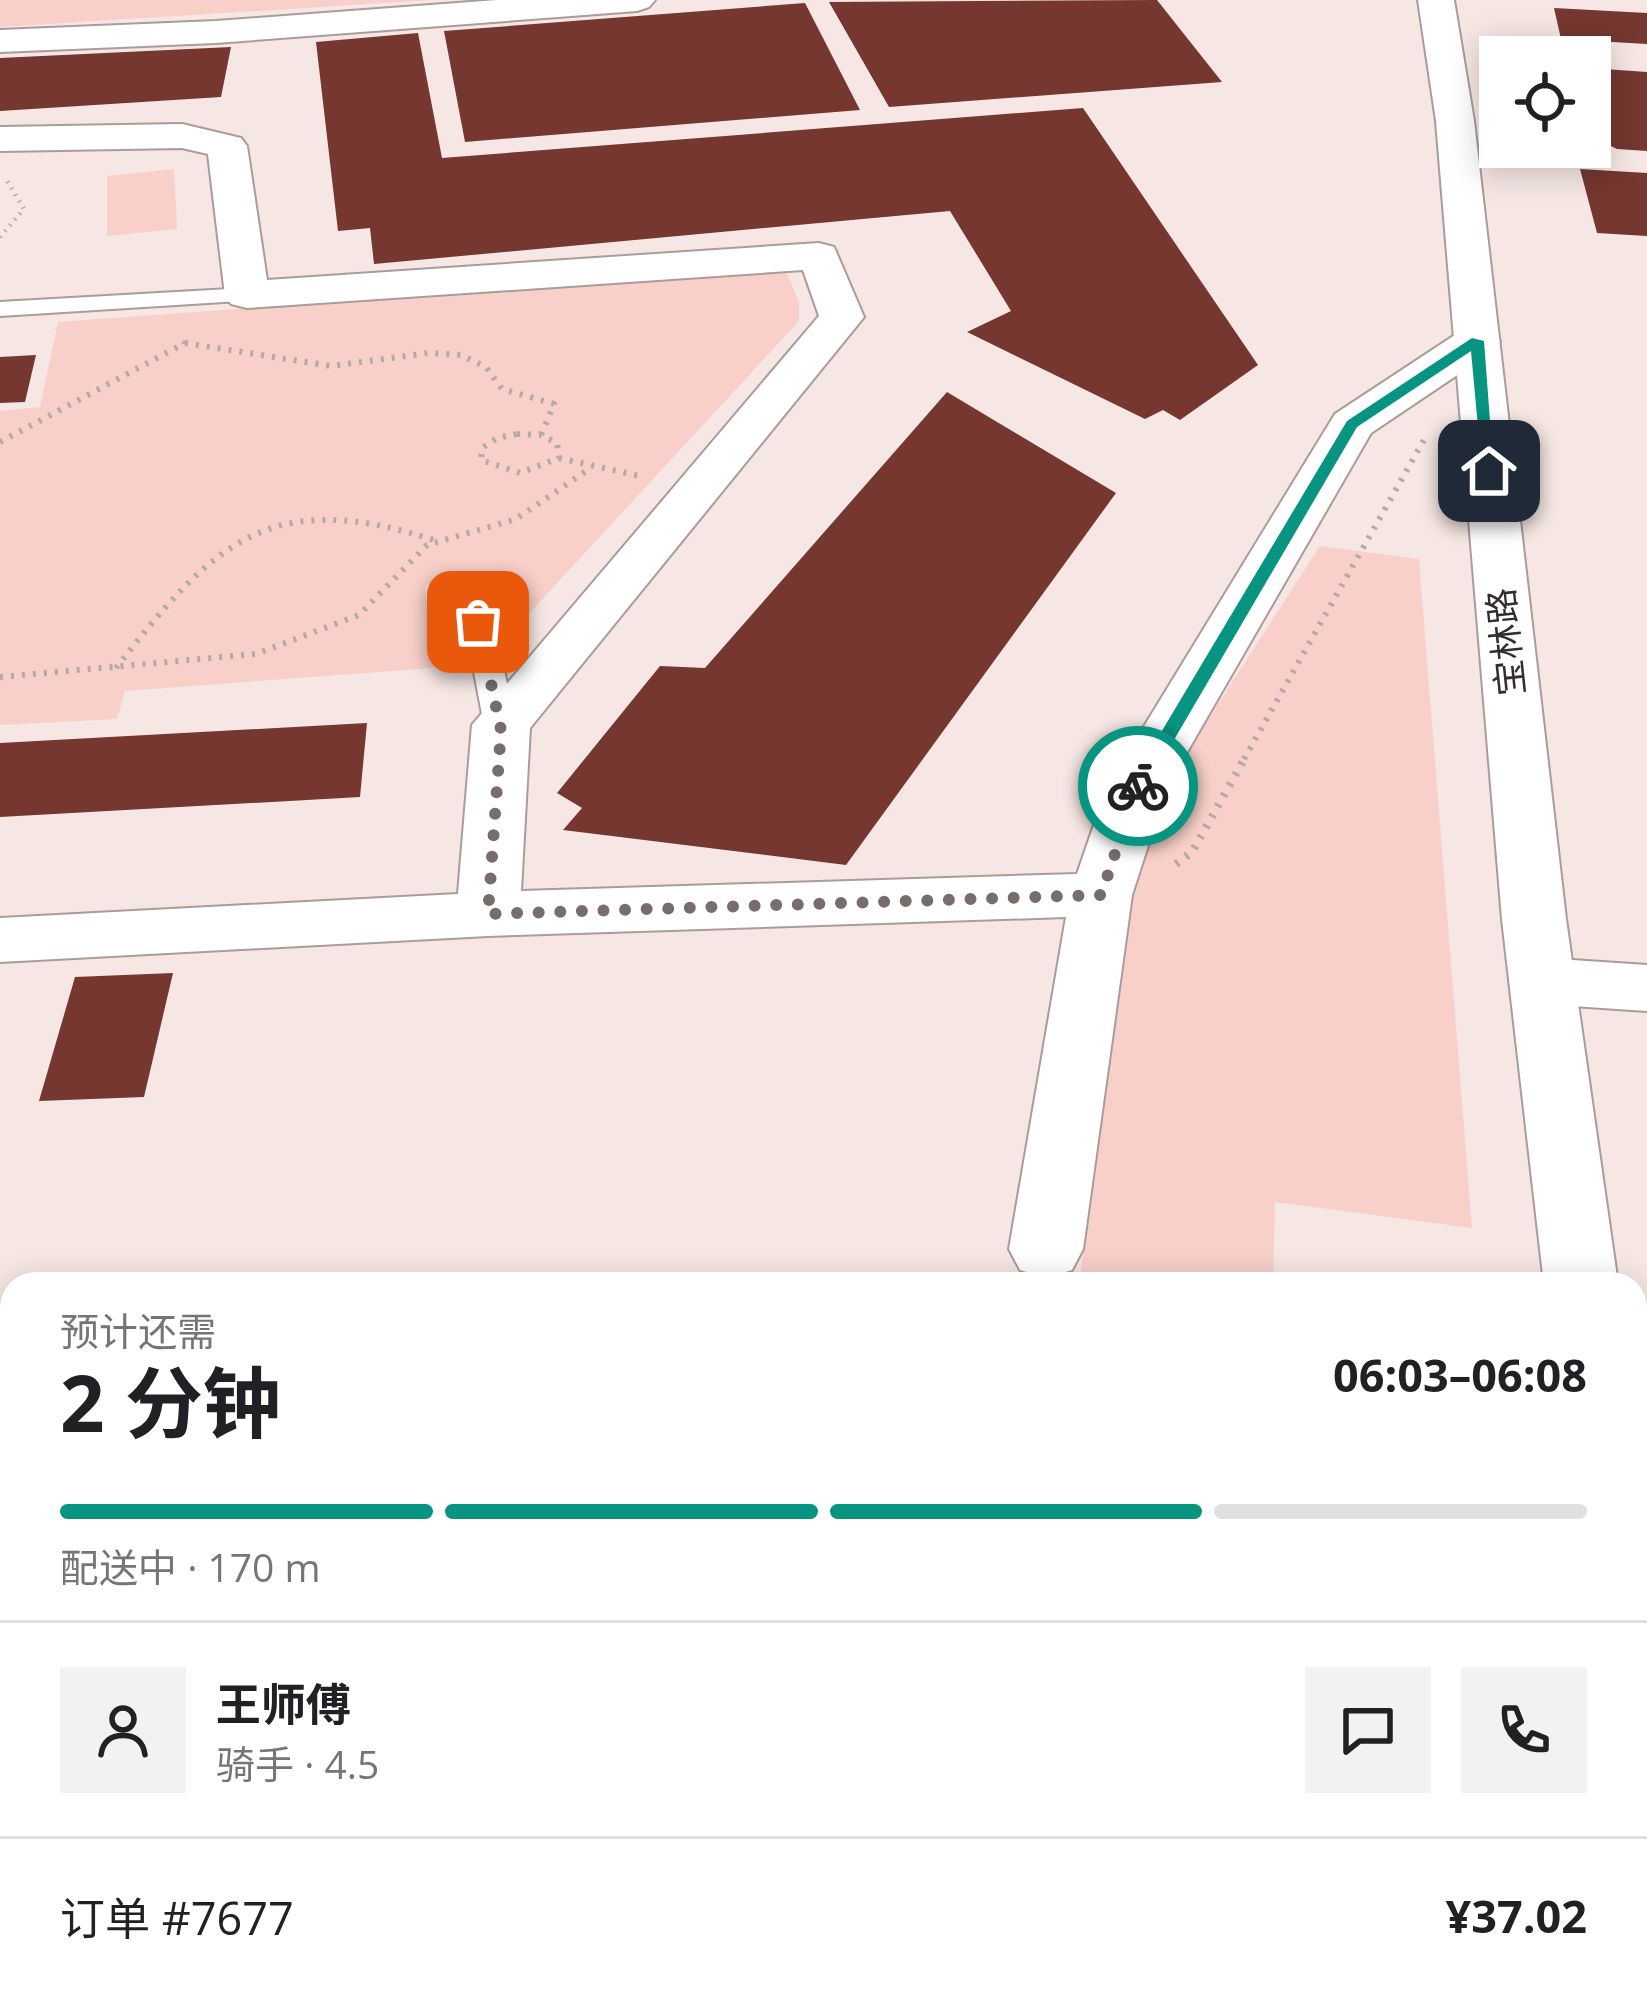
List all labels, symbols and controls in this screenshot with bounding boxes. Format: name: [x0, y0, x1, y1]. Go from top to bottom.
map controls: [1479, 36, 1611, 168]
button: locate: [1479, 36, 1611, 168]
pin: [1438, 420, 1540, 522]
icon: home: [1456, 438, 1522, 504]
pin: [427, 571, 529, 673]
street label: 宝林路: [1475, 586, 1536, 698]
icon: bag: [445, 589, 511, 655]
courier: [1078, 726, 1198, 846]
icon: bike: [1105, 753, 1171, 819]
text: 预计还需: [60, 1304, 216, 1357]
text: 06:03–06:08: [1333, 1344, 1587, 1405]
text: 2 分钟: [60, 1349, 281, 1455]
text: 配送中 · 170 m: [60, 1540, 321, 1593]
button: person: [60, 1667, 186, 1793]
button: chat: [1305, 1667, 1431, 1793]
button: phone: [1461, 1667, 1587, 1793]
text: 王师傅: [216, 1673, 351, 1734]
text: 骑手 · 4.5: [216, 1737, 379, 1790]
text: ¥37.02: [1446, 1885, 1587, 1946]
text: 订单 #7677: [60, 1887, 294, 1948]

